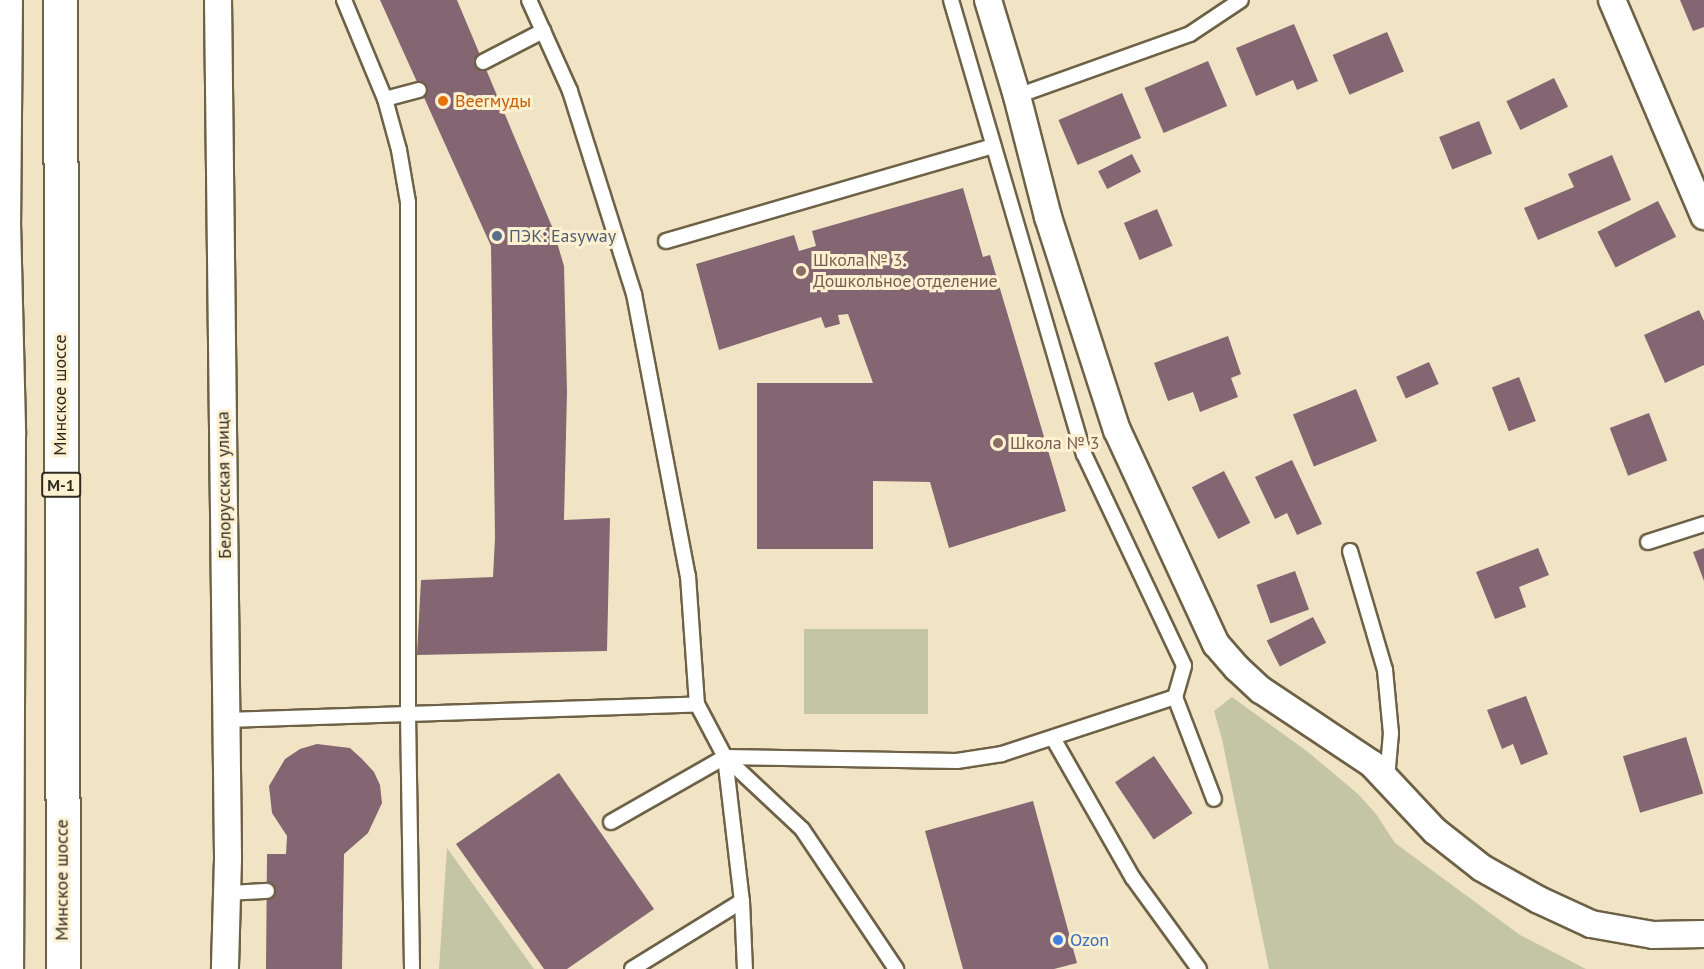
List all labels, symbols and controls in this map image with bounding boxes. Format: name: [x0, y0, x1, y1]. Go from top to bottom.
place label: Beerмуды: [455, 90, 531, 112]
marker: Beerмуды: [436, 94, 450, 108]
place label: ПЭК: Easyway: [509, 225, 616, 247]
marker: ПЭК: Easyway: [490, 229, 504, 243]
place label: Школа № 3. Дошкольное отделение: [813, 250, 998, 292]
marker: Школа № 3. Дошкольное отделение: [794, 264, 808, 278]
street label: Минское шоссе: [49, 334, 71, 456]
street label: Белорусская улица: [212, 411, 236, 559]
place label: Школа № 3: [1010, 432, 1100, 454]
marker: Школа № 3: [991, 436, 1005, 450]
road number: М-1: [40, 472, 82, 498]
street label: Минское шоссе: [51, 819, 73, 941]
place label: Ozon: [1070, 929, 1109, 951]
marker: Ozon: [1051, 933, 1065, 947]

